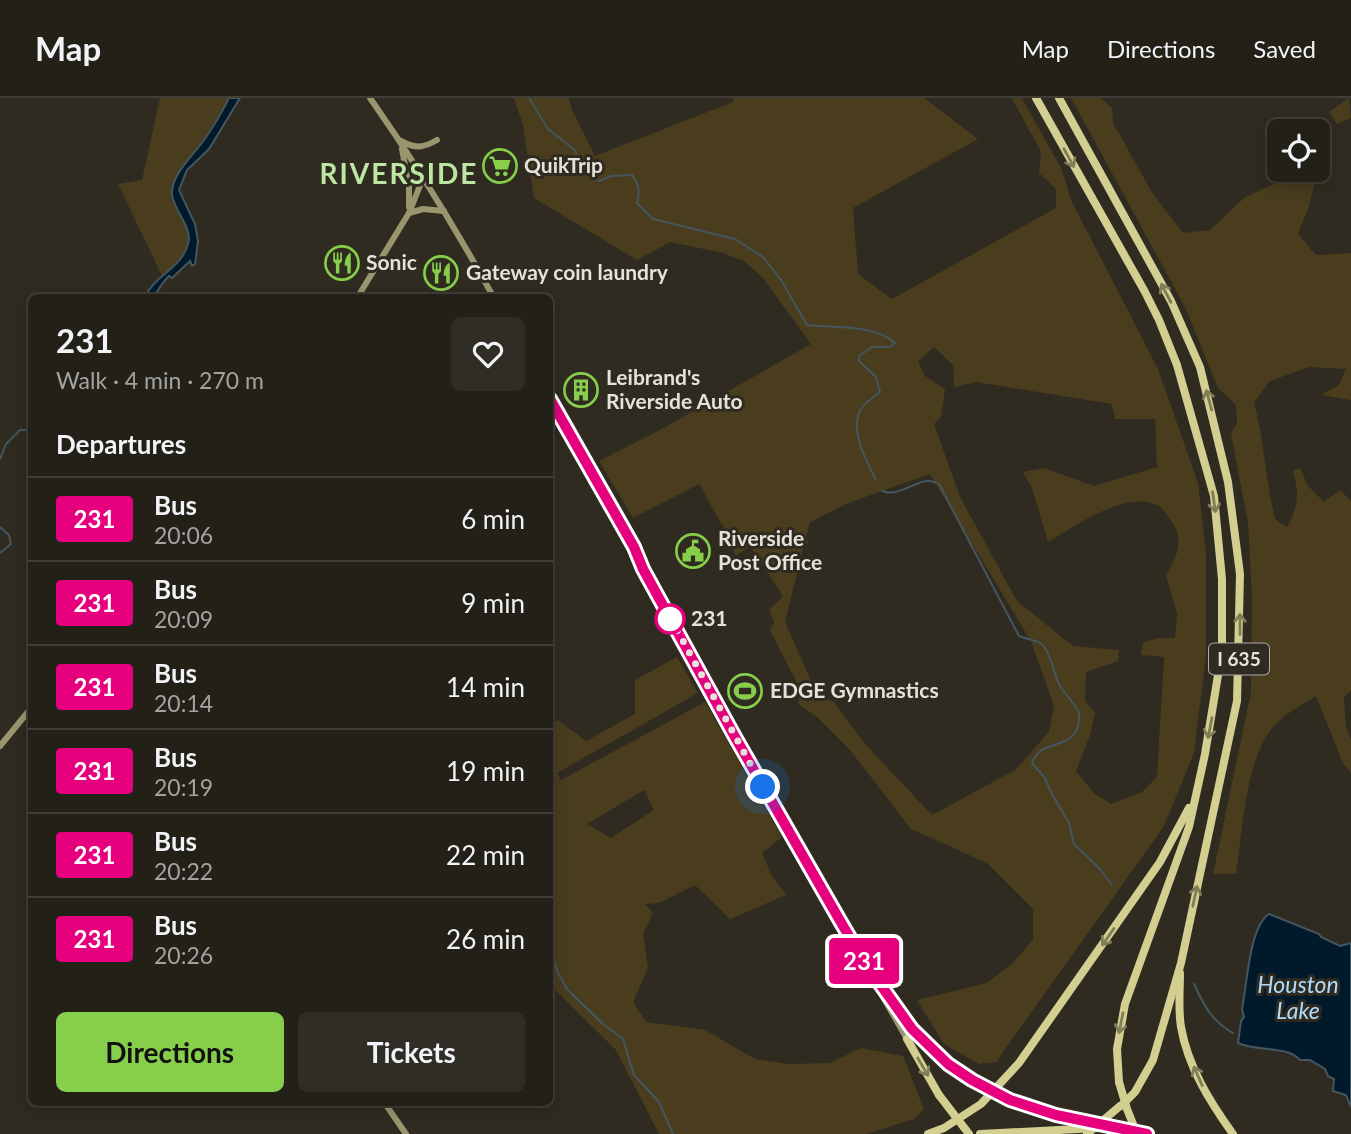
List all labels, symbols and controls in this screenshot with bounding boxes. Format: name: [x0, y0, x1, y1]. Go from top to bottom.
text: Map: [35, 28, 101, 68]
text: Map: [1022, 34, 1069, 63]
text: Directions: [1107, 34, 1215, 63]
text: Saved: [1253, 34, 1316, 63]
map controls: [1267, 119, 1330, 182]
button: locate: [1267, 119, 1330, 182]
supermarket icon: QuikTrip: [481, 147, 519, 185]
one-way arrow: [1062, 147, 1076, 167]
place label: QuikTrip: [524, 152, 603, 177]
district label: RIVERSIDE: [320, 156, 478, 190]
restaurant icon: Sonic: [323, 244, 361, 282]
place label: Sonic: [366, 249, 417, 274]
restaurant icon: Gateway coin laundry: [422, 254, 460, 292]
place label: Gateway coin laundry: [466, 259, 669, 284]
one-way arrow: [1159, 283, 1172, 304]
button: heart: [451, 317, 525, 391]
text: 231: [56, 320, 113, 360]
place label: Leibrand's Riverside Auto: [606, 364, 743, 413]
text: Walk · 4 min · 270 m: [56, 366, 264, 394]
building icon: Leibrand's Riverside Auto: [562, 371, 600, 409]
one-way arrow: [1202, 389, 1215, 412]
text: Departures: [56, 428, 186, 460]
text: Bus: [154, 489, 197, 521]
one-way arrow: [1208, 490, 1221, 512]
text: 6 min: [461, 503, 525, 535]
text: 231: [74, 504, 115, 533]
text: 20:06: [154, 521, 213, 549]
place label: Riverside Post Office: [718, 525, 822, 574]
public building icon: Riverside Post Office: [674, 532, 712, 570]
text: Bus: [154, 573, 197, 605]
text: 9 min: [461, 587, 525, 619]
text: 231: [74, 588, 115, 617]
marker: 231: [655, 604, 685, 634]
text: 20:09: [154, 605, 213, 633]
place label: 231: [691, 605, 728, 630]
one-way arrow: [1233, 613, 1247, 636]
road number: I 635: [1209, 644, 1269, 674]
text: Bus: [154, 657, 197, 689]
text: 14 min: [446, 671, 525, 703]
text: 231: [74, 672, 115, 701]
sports icon: EDGE Gymnastics: [726, 672, 764, 710]
place label: EDGE Gymnastics: [770, 677, 939, 702]
text: 20:14: [154, 689, 213, 717]
one-way arrow: [1203, 716, 1216, 739]
text: Bus: [154, 741, 197, 773]
text: 19 min: [446, 755, 525, 787]
text: 231: [74, 756, 115, 785]
your location: [745, 769, 780, 804]
text: 20:19: [154, 773, 213, 801]
text: Bus: [154, 825, 197, 857]
text: 22 min: [446, 839, 525, 871]
text: 231: [74, 840, 115, 869]
text: 20:22: [154, 857, 213, 885]
one-way arrow: [1188, 885, 1202, 908]
text: Bus: [154, 909, 197, 941]
text: 26 min: [446, 923, 525, 955]
text: 231: [74, 924, 115, 953]
one-way arrow: [1101, 927, 1115, 946]
line badge: 231: [824, 938, 904, 984]
text: 20:26: [154, 941, 213, 969]
text: 231: [843, 946, 885, 975]
water label: Houston Lake: [1257, 970, 1339, 1024]
button: Directions: [56, 1012, 284, 1092]
button: Tickets: [298, 1012, 525, 1092]
one-way arrow: [1114, 1012, 1128, 1034]
one-way arrow: [916, 1057, 930, 1077]
one-way arrow: [1191, 1066, 1204, 1087]

